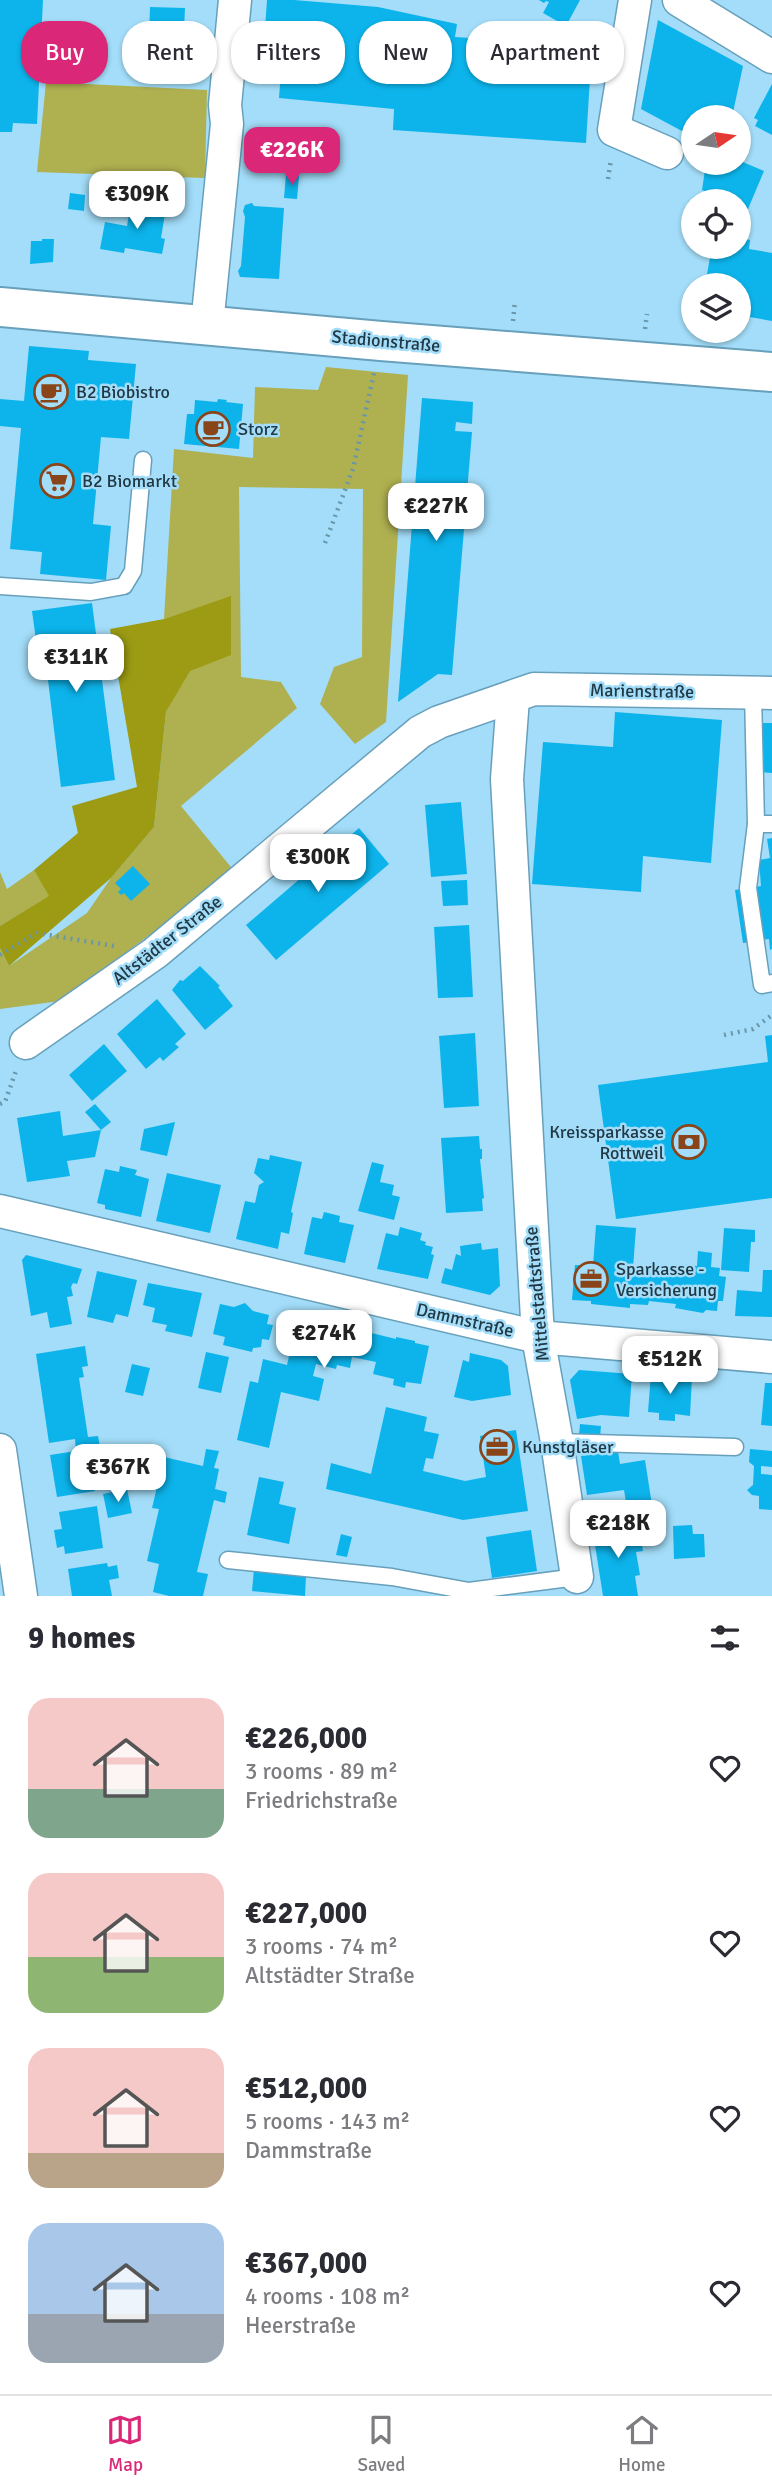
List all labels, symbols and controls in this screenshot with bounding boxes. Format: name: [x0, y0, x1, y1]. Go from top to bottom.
chip: Buy: [21, 21, 108, 84]
chip: Rent: [122, 21, 217, 84]
chip: Filters: [231, 21, 345, 84]
chip: New: [359, 21, 452, 84]
chip: Apartment: [466, 21, 624, 84]
north arrow: [681, 105, 751, 175]
map controls: [681, 105, 751, 343]
pin: €226K: [243, 128, 341, 187]
text: €226K: [260, 135, 324, 164]
pin: €309K: [88, 172, 186, 231]
text: €309K: [105, 179, 169, 208]
button: locate: [681, 189, 751, 259]
button: layers: [681, 273, 751, 343]
street label: Stadionstraße: [331, 325, 441, 357]
cafe icon: B2 Biobistro: [32, 373, 70, 411]
place label: B2 Biobistro: [76, 381, 170, 403]
cafe icon: Storz: [194, 410, 232, 448]
place label: Storz: [238, 418, 278, 440]
supermarket icon: B2 Biomarkt: [38, 462, 76, 500]
place label: B2 Biomarkt: [82, 470, 177, 492]
pin: €227K: [387, 484, 485, 543]
text: €227K: [404, 491, 468, 520]
pin: €311K: [27, 634, 125, 694]
text: €311K: [44, 642, 108, 671]
street label: Marienstraße: [590, 679, 694, 703]
pin: €300K: [269, 834, 367, 894]
text: €300K: [286, 842, 350, 871]
street label: Altstädter Straße: [108, 890, 226, 990]
place label: Kreissparkasse Rottweil: [549, 1121, 664, 1164]
bank icon: Kreissparkasse Rottweil: [670, 1123, 708, 1161]
street label: Mittelstadtstraße: [520, 1226, 554, 1362]
place label: Sparkasse - Versicherung: [616, 1258, 717, 1301]
office icon: Sparkasse - Versicherung: [572, 1260, 610, 1298]
street label: Dammstraße: [414, 1298, 516, 1342]
pin: €274K: [275, 1310, 373, 1370]
text: €274K: [292, 1318, 356, 1347]
pin: €512K: [621, 1336, 719, 1396]
text: €512K: [638, 1344, 702, 1373]
office icon: Kunstgläser: [478, 1428, 516, 1466]
place label: Kunstgläser: [522, 1436, 614, 1458]
pin: €367K: [69, 1444, 167, 1504]
text: €367K: [86, 1452, 150, 1481]
pin: €218K: [569, 1500, 667, 1560]
text: €218K: [586, 1508, 650, 1537]
icon: filters: [706, 1619, 744, 1657]
text: 9 homes: [28, 1620, 135, 1657]
text: €226,000: [245, 1720, 367, 1757]
icon: home: [84, 1726, 168, 1810]
icon: heart: [706, 1749, 744, 1787]
text: 3 rooms · 89 m²: [245, 1757, 398, 1786]
text: Friedrichstraße: [245, 1786, 398, 1815]
text: €227,000: [245, 1895, 367, 1932]
icon: home: [84, 1901, 168, 1985]
icon: heart: [706, 1924, 744, 1962]
text: 3 rooms · 74 m²: [245, 1932, 398, 1961]
text: Altstädter Straße: [245, 1961, 415, 1990]
text: €512,000: [245, 2070, 367, 2107]
icon: home: [84, 2076, 168, 2160]
icon: heart: [706, 2099, 744, 2137]
text: 5 rooms · 143 m²: [245, 2107, 410, 2136]
text: Dammstraße: [245, 2136, 372, 2165]
text: €367,000: [245, 2245, 367, 2282]
icon: home: [84, 2251, 168, 2335]
icon: heart: [706, 2274, 744, 2312]
text: 4 rooms · 108 m²: [245, 2282, 410, 2311]
text: Heerstraße: [245, 2311, 356, 2340]
tab: Map: [106, 2411, 144, 2477]
tab: Saved: [357, 2411, 405, 2477]
tab: Home: [618, 2411, 666, 2477]

